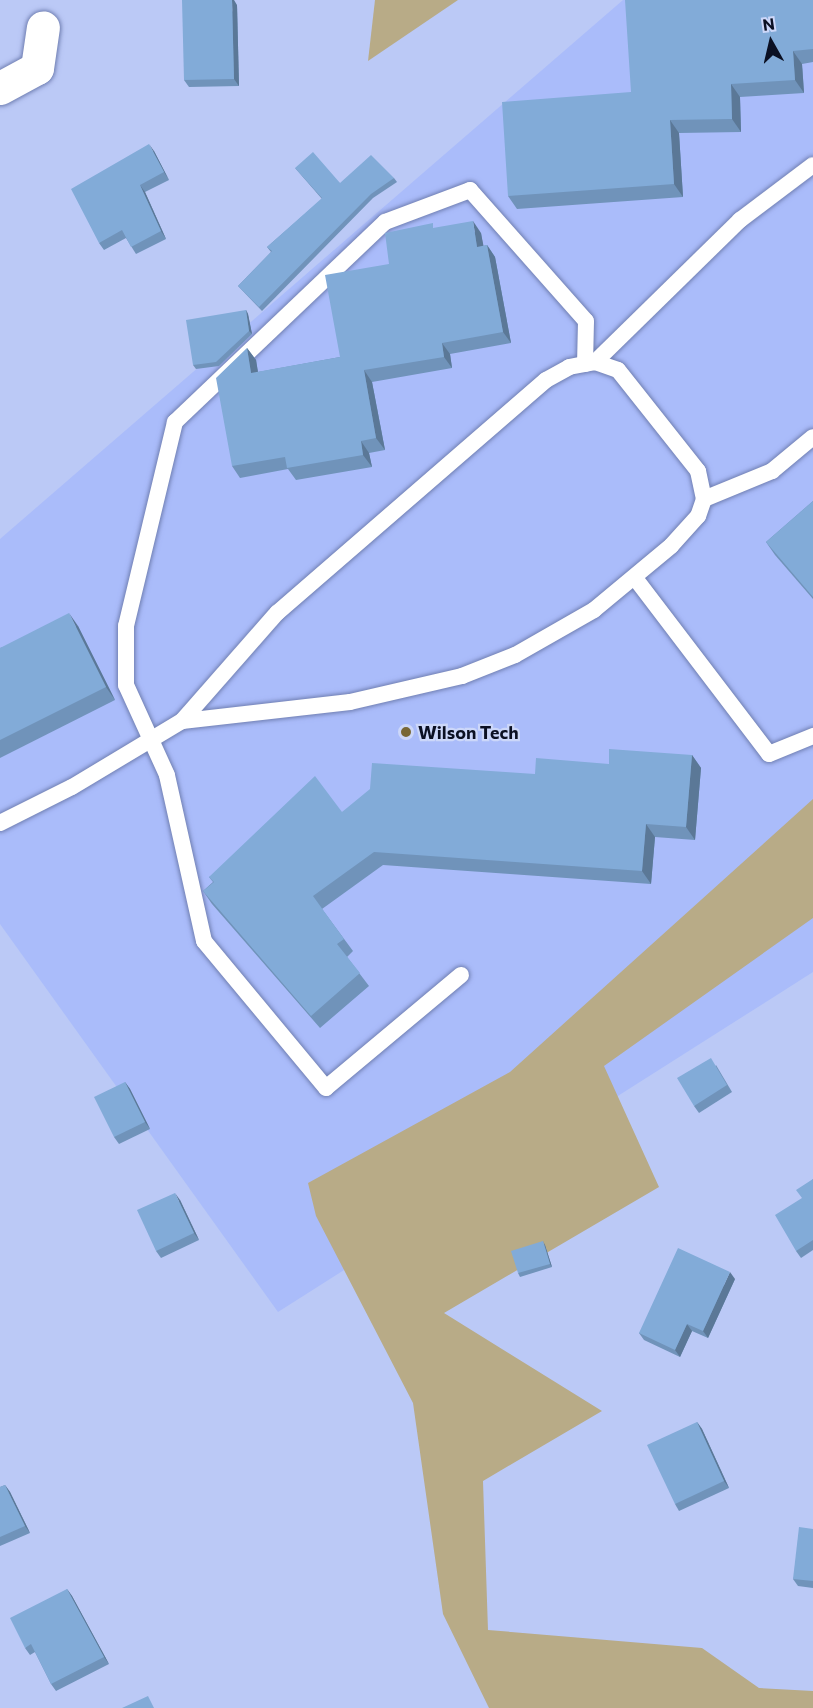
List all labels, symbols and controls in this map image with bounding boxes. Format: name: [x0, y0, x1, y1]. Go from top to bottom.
north arrow: [741, 12, 801, 72]
text: N: [761, 13, 776, 34]
place label: Wilson Tech: [418, 721, 519, 743]
marker: Wilson Tech: [399, 725, 413, 739]

